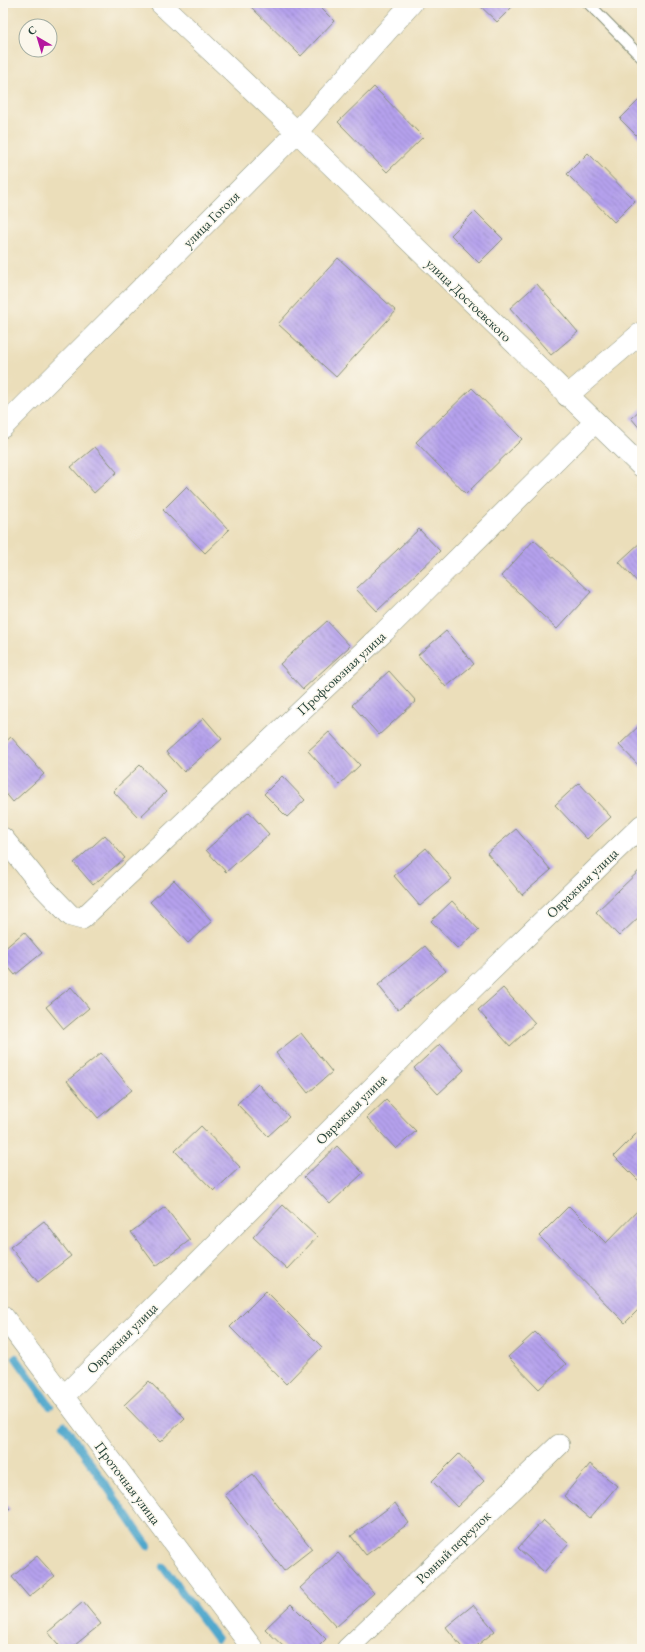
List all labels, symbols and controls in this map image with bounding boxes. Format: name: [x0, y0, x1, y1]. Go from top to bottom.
north arrow: [18, 18, 58, 58]
text: С: [24, 22, 39, 38]
street label: улица Гоголя: [179, 187, 243, 251]
street label: улица Достоевского: [422, 254, 516, 346]
street label: Профсоюзная улица: [293, 627, 390, 719]
street label: Овражная улица: [542, 844, 622, 922]
street label: Овражная улица: [312, 1069, 391, 1148]
street label: Овражная улица: [83, 1298, 162, 1377]
street label: Проточная улица: [91, 1438, 165, 1528]
street label: Ровный переулок: [412, 1507, 494, 1587]

